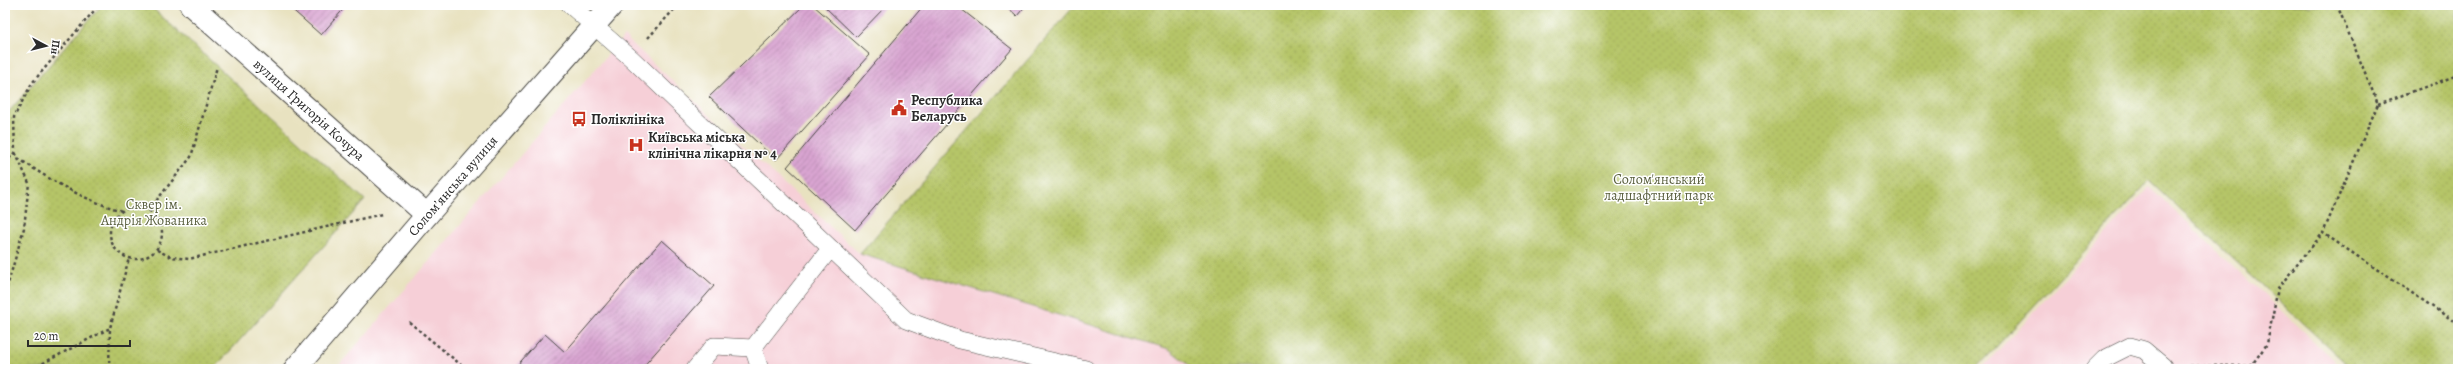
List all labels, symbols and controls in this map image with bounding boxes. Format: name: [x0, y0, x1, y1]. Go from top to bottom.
north arrow: [26, 26, 66, 66]
text: Пн: [47, 39, 64, 56]
street label: вулиця Григорія Кочура: [249, 55, 369, 165]
place label: Республика Беларусь: [911, 91, 983, 126]
public building icon: Республика Беларусь: [890, 99, 908, 117]
bus stop icon: Поліклініка: [570, 110, 588, 128]
place label: Поліклініка: [591, 110, 665, 129]
place label: Київська міська клінічна лікарня № 4: [648, 128, 777, 163]
street label: Соломʼянська вулиця: [404, 131, 502, 240]
hospital icon: Київська міська клінічна лікарня № 4: [627, 136, 645, 154]
park label: Солом'янський ладшафтний парк: [1604, 170, 1714, 205]
park label: Сквер ім. Андрія Жованика: [100, 195, 208, 230]
scale bar: [28, 322, 130, 348]
text: 20 m: [34, 328, 58, 344]

